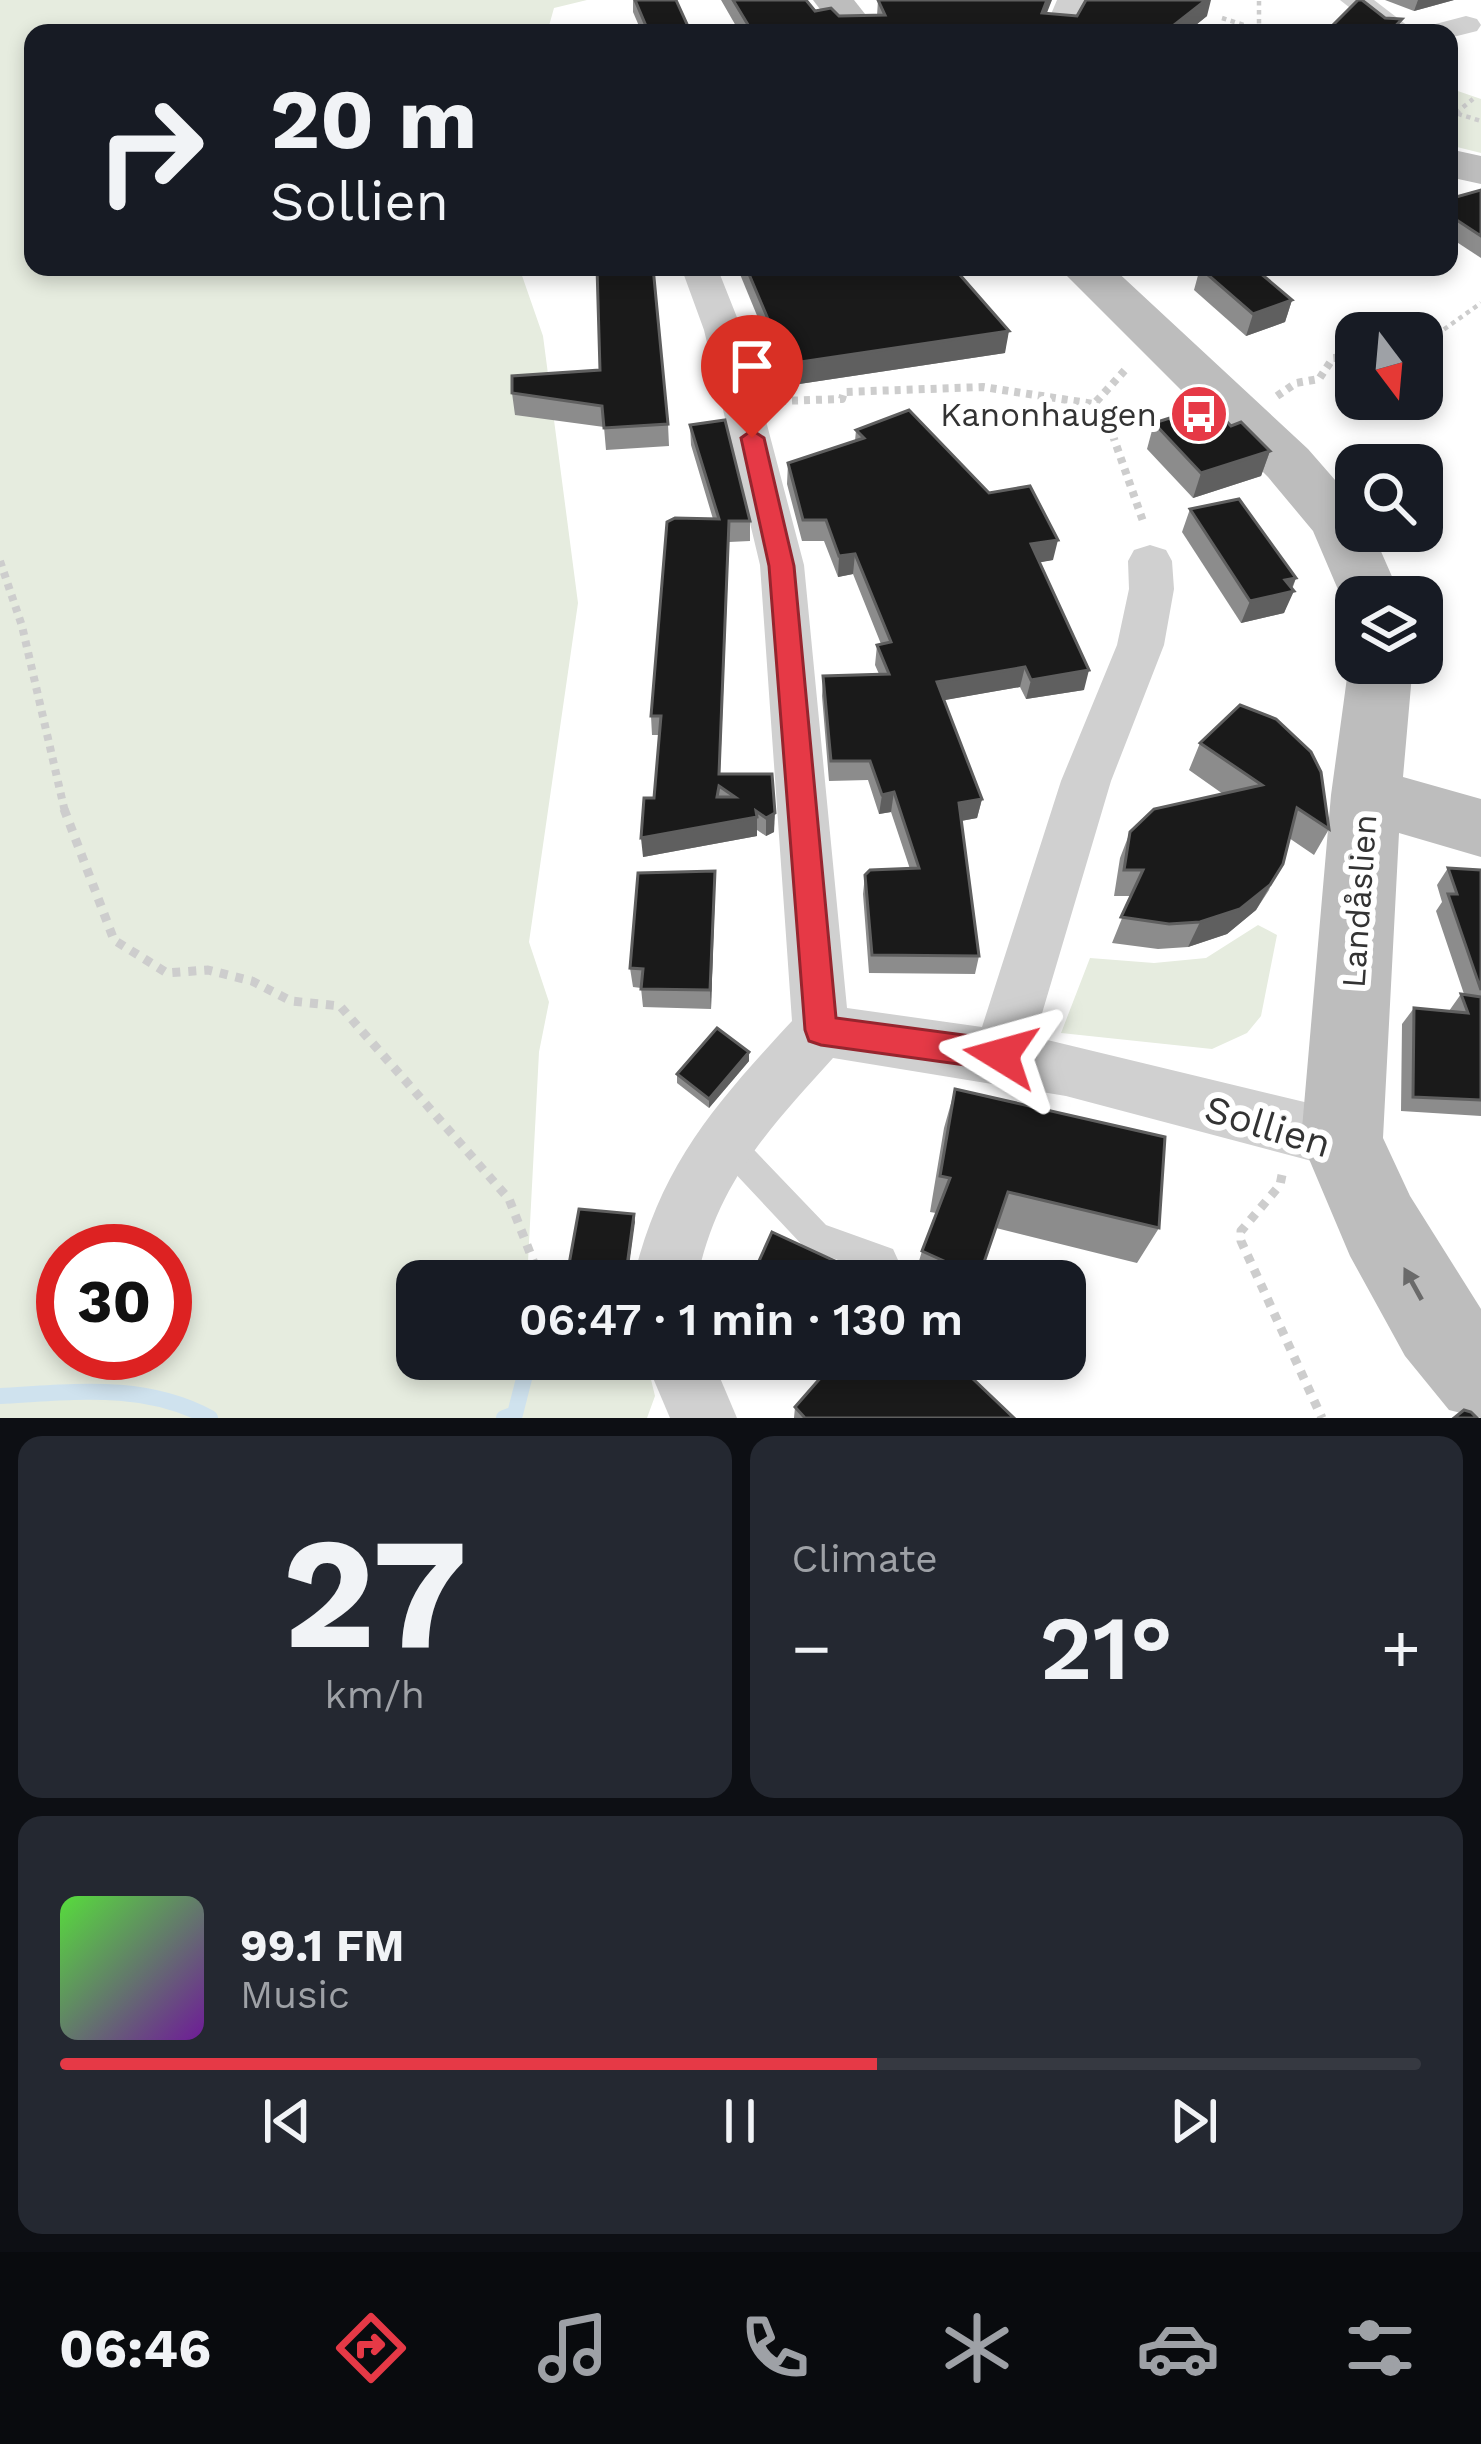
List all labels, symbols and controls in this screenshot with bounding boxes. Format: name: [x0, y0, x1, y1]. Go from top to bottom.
text: 20 m: [270, 70, 477, 168]
icon: right: [72, 72, 228, 228]
text: Sollien: [270, 170, 449, 233]
north arrow: [1335, 312, 1443, 420]
map controls: [1335, 312, 1443, 684]
pin: [701, 315, 803, 438]
icon: arrive: [719, 333, 785, 399]
bus stop icon: Kanonhaugen: [1168, 383, 1230, 445]
place label: Kanonhaugen: [940, 395, 1157, 434]
button: search: [1335, 444, 1443, 552]
button: layers: [1335, 576, 1443, 684]
street label: Landåslien: [1333, 813, 1385, 989]
position arrow: [938, 992, 1064, 1118]
street label: Sollien: [1200, 1086, 1336, 1166]
speed limit sign: 30: [36, 1224, 192, 1380]
one-way arrow: [1403, 1267, 1424, 1301]
text: 06:47 · 1 min · 130 m: [519, 1293, 963, 1346]
text: 27: [282, 1502, 467, 1685]
text: Climate: [792, 1536, 938, 1581]
text: 21°: [1039, 1595, 1173, 1701]
text: −: [792, 1610, 831, 1687]
text: +: [1381, 1610, 1421, 1687]
text: km/h: [325, 1672, 425, 1717]
text: 99.1 FM: [240, 1919, 404, 1972]
text: Music: [240, 1972, 350, 2017]
icon: previous: [254, 2088, 320, 2154]
icon: pause: [707, 2088, 773, 2154]
icon: next: [1161, 2088, 1227, 2154]
icon: directions: [329, 2306, 413, 2390]
icon: music: [531, 2306, 615, 2390]
icon: phone: [733, 2306, 817, 2390]
icon: climate: [935, 2306, 1019, 2390]
icon: car: [1136, 2306, 1220, 2390]
icon: filters: [1338, 2306, 1422, 2390]
text: 06:46: [59, 2317, 211, 2380]

